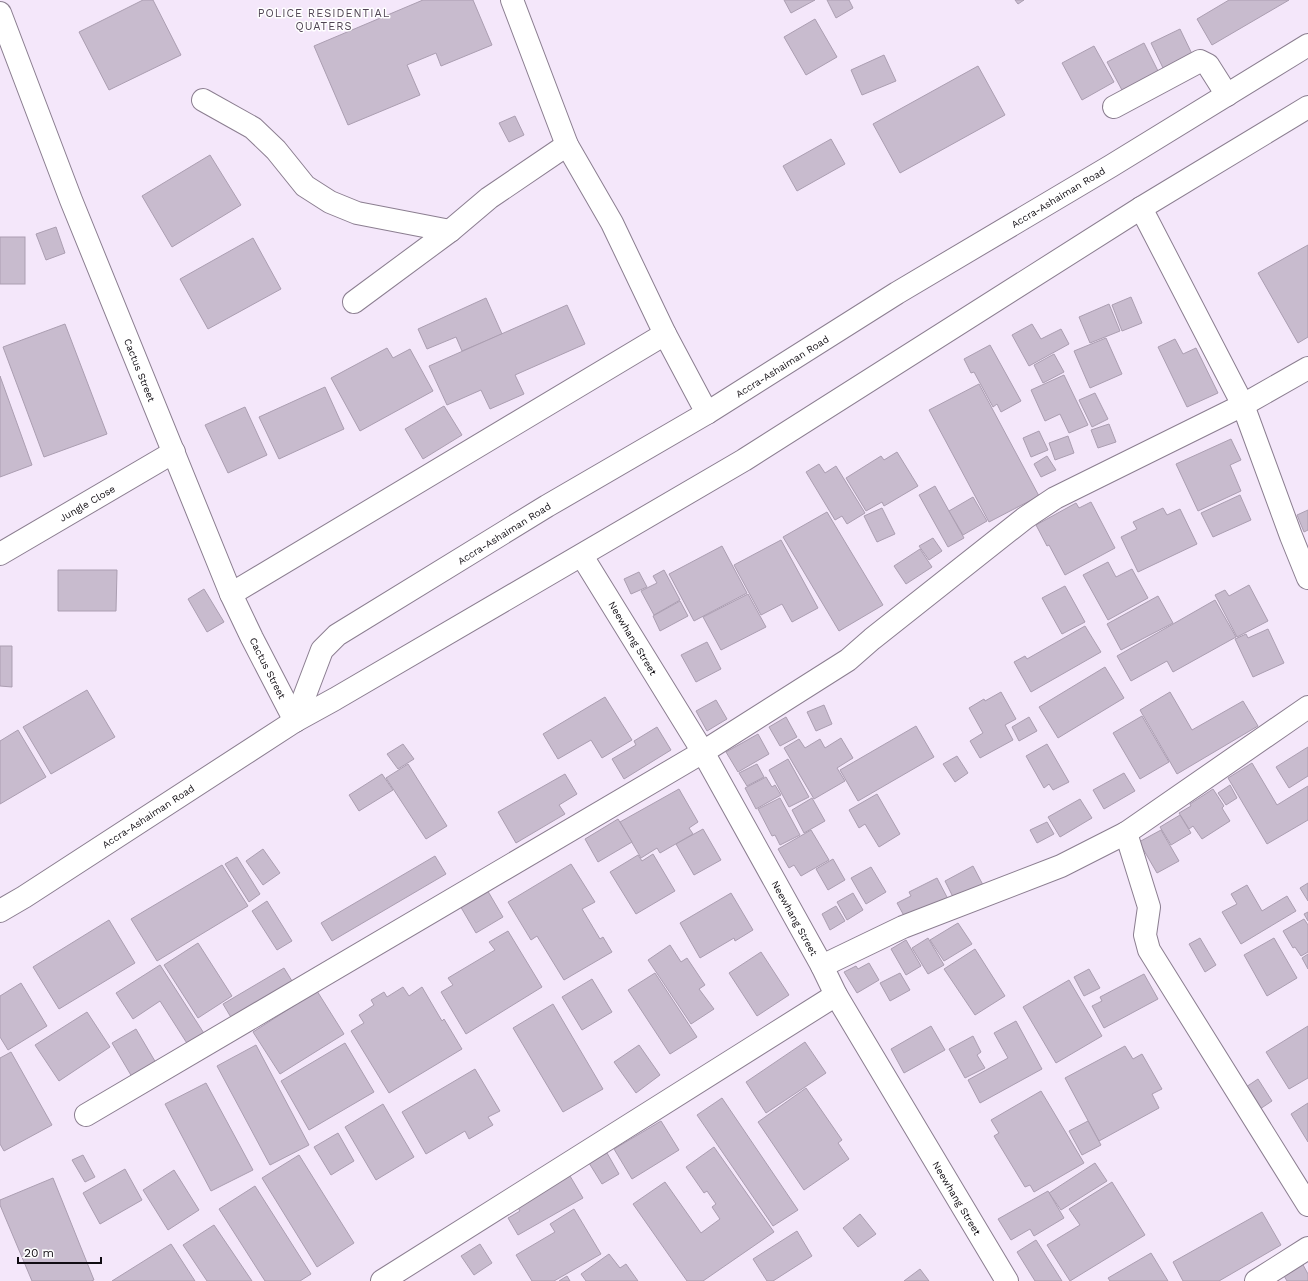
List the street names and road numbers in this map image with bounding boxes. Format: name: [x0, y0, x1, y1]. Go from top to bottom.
street label: Accra-Ashaiman Road: [1009, 165, 1107, 230]
street label: Accra-Ashaiman Road: [734, 333, 831, 400]
street label: Cactus Street: [122, 337, 158, 404]
street label: Jungle Close: [57, 483, 117, 524]
street label: Accra-Ashaiman Road: [456, 500, 553, 567]
street label: Neewhang Street: [606, 599, 659, 678]
street label: Cactus Street: [247, 636, 288, 701]
street label: Accra-Ashaiman Road: [100, 783, 196, 850]
street label: Neewhang Street: [769, 879, 820, 958]
street label: Neewhang Street: [930, 1159, 983, 1238]

